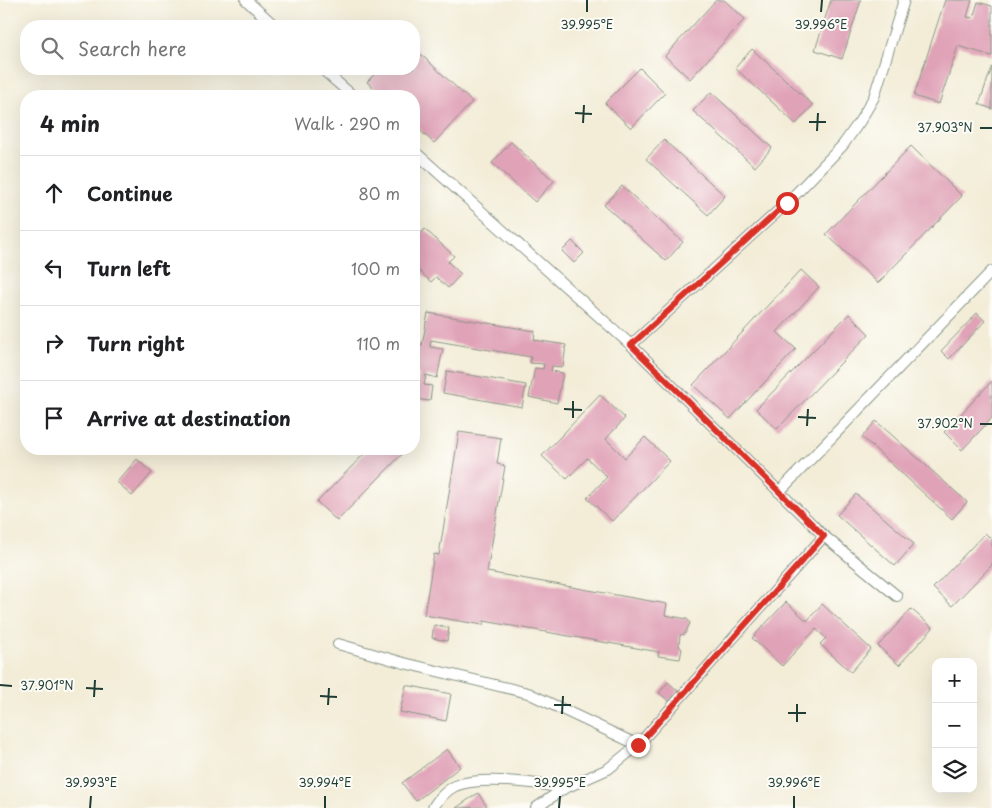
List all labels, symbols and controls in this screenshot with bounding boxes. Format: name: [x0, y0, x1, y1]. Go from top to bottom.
text: 39.995°E: [561, 15, 613, 33]
text: 39.996°E: [795, 15, 847, 33]
search box: [20, 20, 420, 75]
icon: search: [38, 34, 66, 62]
text: Search here: [78, 34, 187, 62]
text: 4 min: [40, 107, 100, 139]
text: Walk · 290 m: [294, 111, 400, 135]
text: 37.903°N: [917, 118, 973, 136]
icon: ahead: [40, 179, 68, 207]
text: Continue: [87, 179, 173, 207]
text: 80 m: [358, 181, 400, 205]
route start: [776, 192, 799, 215]
icon: left: [40, 254, 68, 282]
text: Turn left: [87, 254, 171, 282]
text: 100 m: [351, 256, 400, 280]
icon: right: [40, 329, 68, 357]
text: Turn right: [87, 329, 185, 357]
text: 110 m: [357, 331, 400, 355]
icon: arrive: [40, 404, 68, 432]
text: Arrive at destination: [87, 404, 291, 432]
text: 37.902°N: [917, 414, 973, 432]
map controls: [932, 658, 977, 793]
button: +: [932, 658, 977, 703]
text: 37.901°N: [20, 676, 74, 694]
button: −: [932, 703, 977, 748]
route end: [627, 734, 650, 757]
button: layers: [932, 748, 977, 793]
text: 39.993°E: [65, 773, 117, 791]
text: 39.994°E: [299, 773, 351, 791]
text: 39.995°E: [534, 773, 586, 791]
text: 39.996°E: [768, 773, 820, 791]

